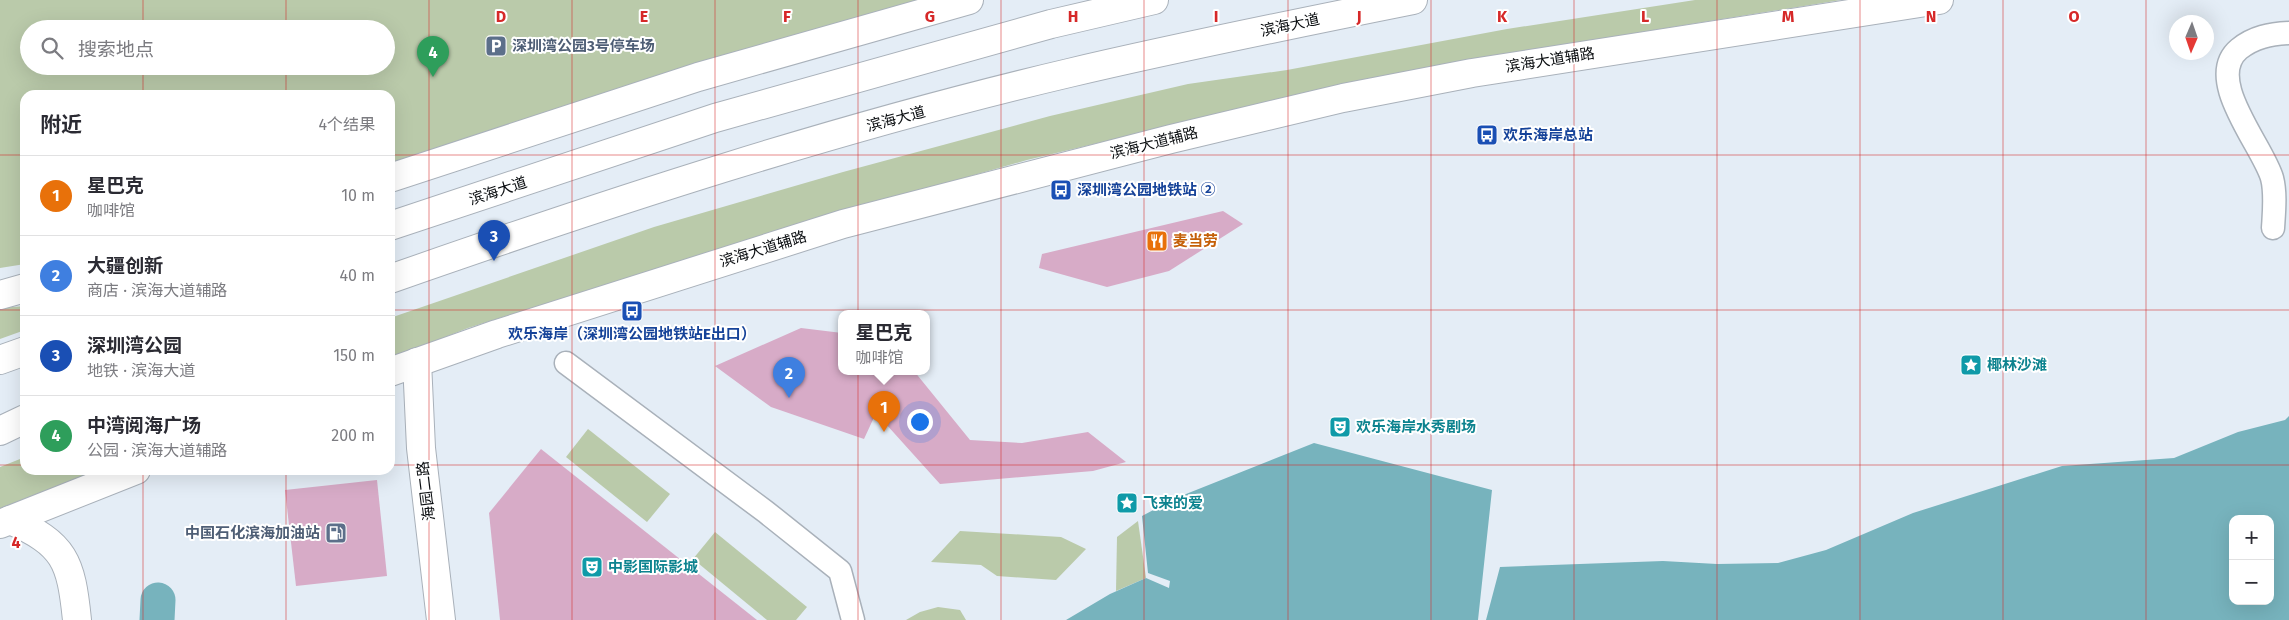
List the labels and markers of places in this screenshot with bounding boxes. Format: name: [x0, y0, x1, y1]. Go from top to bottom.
parking icon: 深圳湾公园3号停车场: [484, 34, 508, 58]
pin: 4: [417, 36, 449, 77]
place label: 深圳湾公园3号停车场: [512, 37, 655, 55]
bus stop icon: 欢乐海岸总站: [1475, 123, 1499, 147]
place label: 欢乐海岸总站: [1503, 126, 1593, 144]
bus stop icon: 深圳湾公园地铁站 ②: [1049, 178, 1073, 202]
place label: 深圳湾公园地铁站 ②: [1077, 181, 1216, 199]
pin: 3: [478, 220, 510, 261]
restaurant icon: 麦当劳: [1145, 229, 1169, 253]
place label: 麦当劳: [1173, 232, 1218, 250]
bus stop icon: 欢乐海岸（深圳湾公园地铁站E出口）: [620, 299, 644, 323]
place label: 欢乐海岸（深圳湾公园地铁站E出口）: [508, 325, 756, 343]
place icon: 椰林沙滩: [1959, 353, 1983, 377]
place label: 椰林沙滩: [1987, 356, 2047, 374]
pin: 2: [773, 357, 805, 398]
pin: 1: [868, 391, 900, 432]
theatre icon: 欢乐海岸水秀剧场: [1328, 415, 1352, 439]
place label: 欢乐海岸水秀剧场: [1356, 418, 1476, 436]
place icon: 飞来的爱: [1115, 491, 1139, 515]
place label: 飞来的爱: [1143, 494, 1203, 512]
fuel station icon: 中国石化滨海加油站: [324, 521, 348, 545]
place label: 中国石化滨海加油站: [185, 524, 320, 542]
theatre icon: 中影国际影城: [580, 555, 604, 579]
place label: 中影国际影城: [608, 558, 698, 576]

